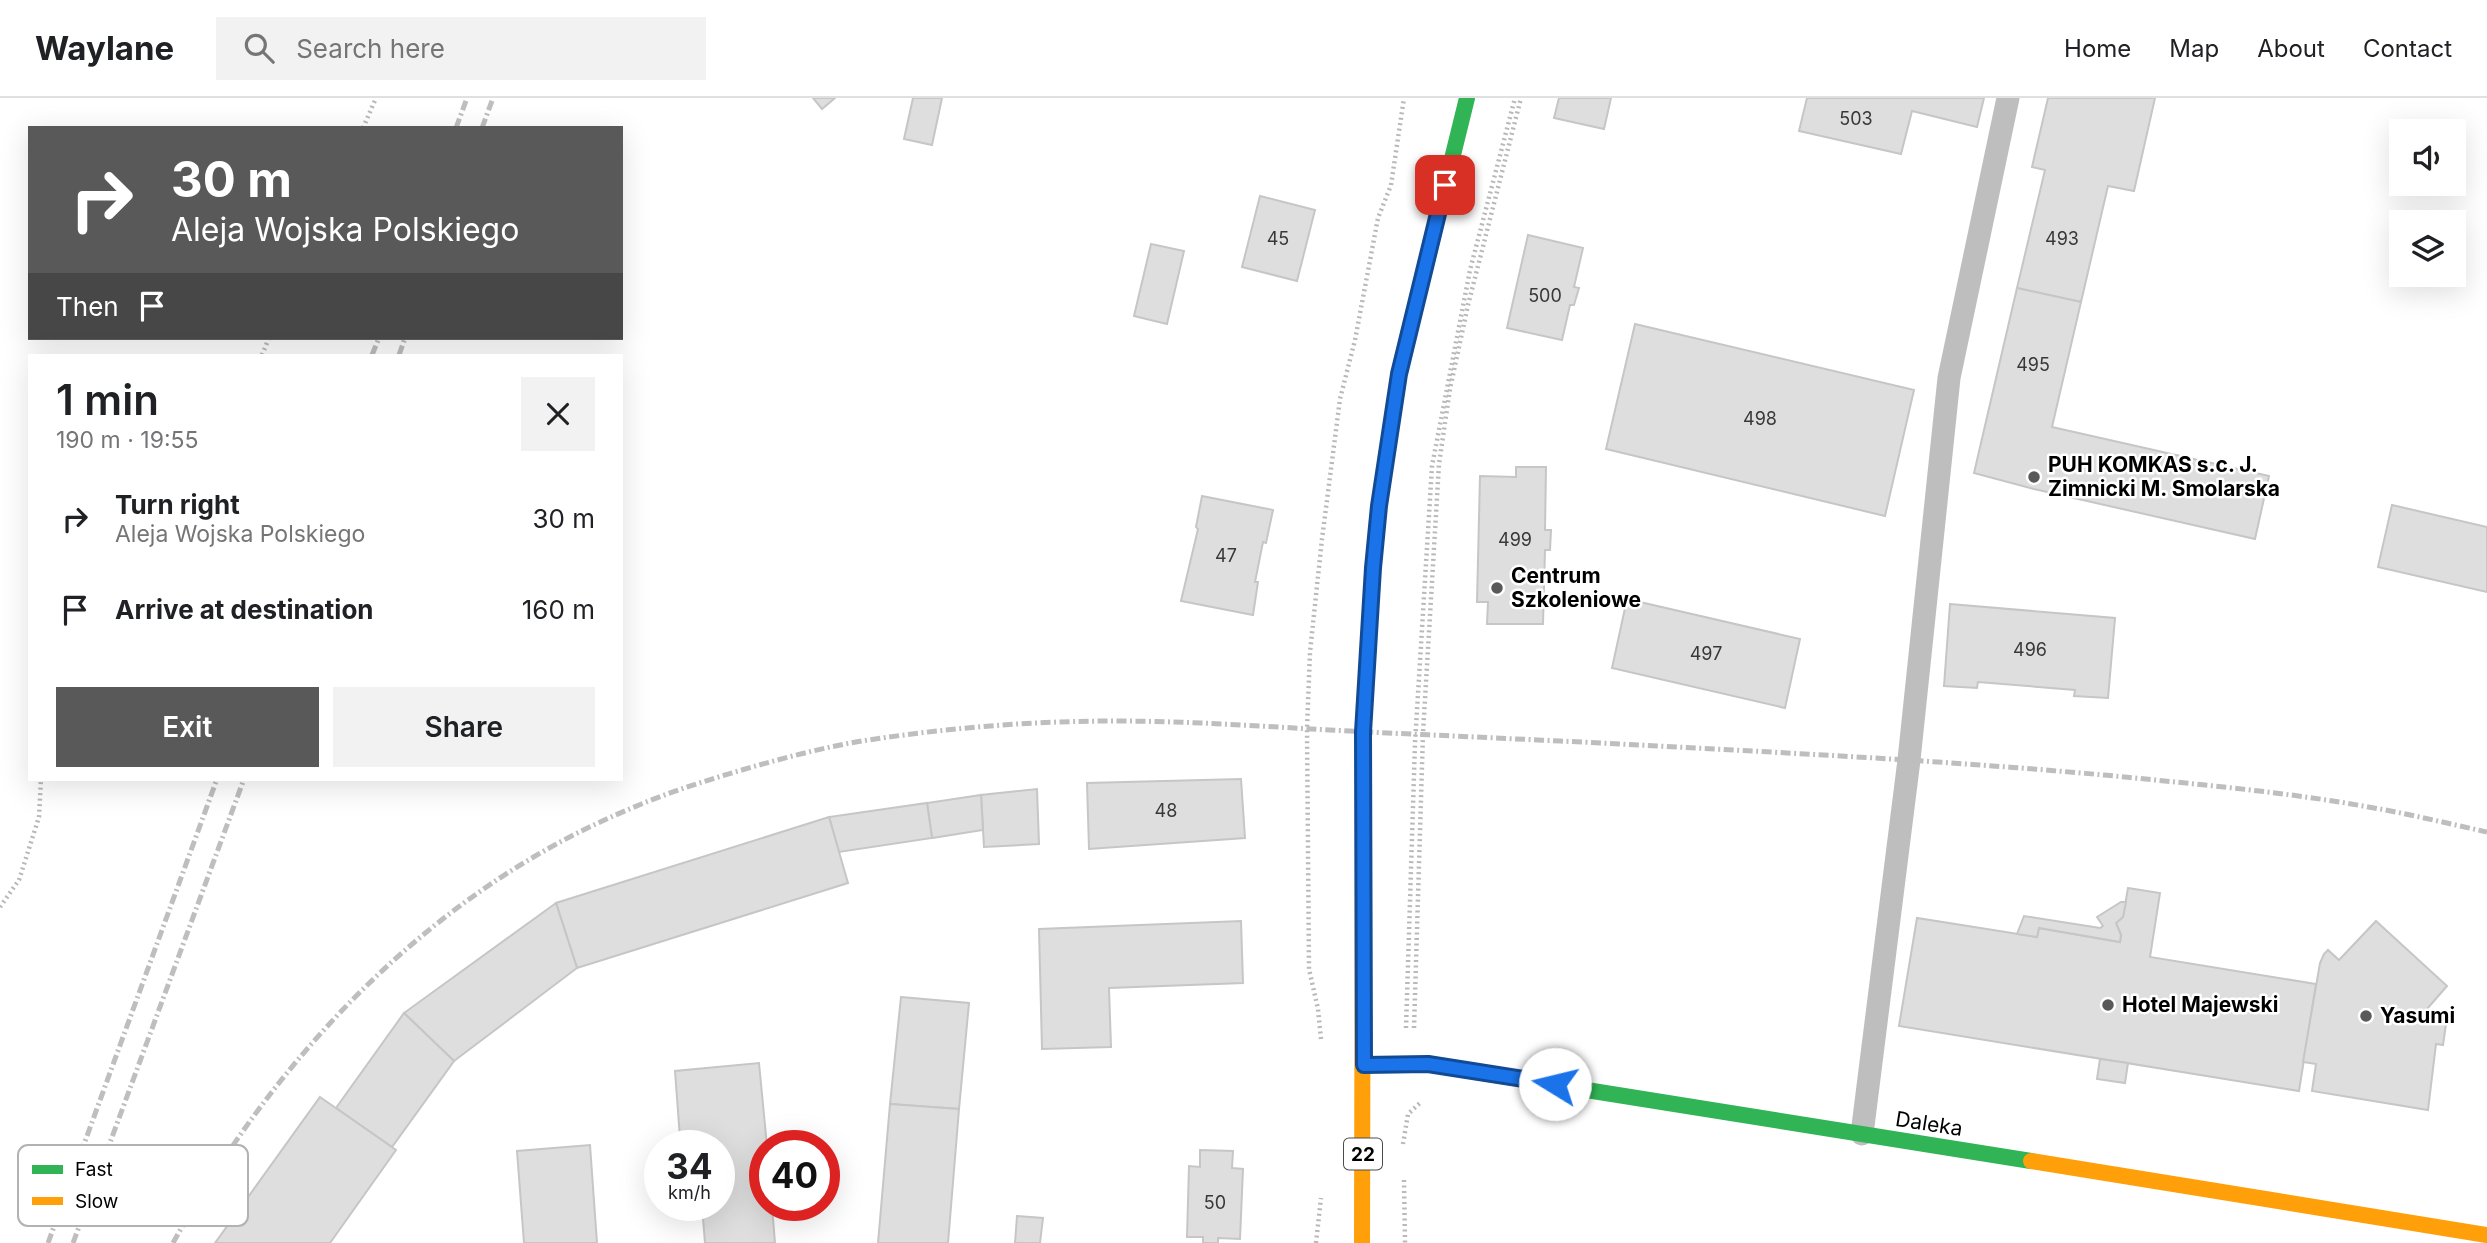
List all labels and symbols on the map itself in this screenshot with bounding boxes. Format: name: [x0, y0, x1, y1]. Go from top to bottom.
house number: 503: [1839, 108, 1873, 129]
pin: [1415, 155, 1475, 215]
house number: 45: [1267, 228, 1289, 249]
house number: 493: [2045, 228, 2079, 249]
house number: 500: [1528, 285, 1562, 306]
house number: 495: [2016, 354, 2050, 375]
house number: 498: [1743, 408, 1777, 429]
place label: PUH KOMKAS s.c. J. Zimnicki M. Smolarska: [2048, 452, 2280, 501]
marker: PUH KOMKAS s.c. J. Zimnicki M. Smolarska: [2026, 469, 2042, 485]
house number: 499: [1498, 529, 1532, 550]
house number: 47: [1215, 545, 1237, 566]
place label: Centrum Szkoleniowe: [1511, 563, 1641, 612]
marker: Centrum Szkoleniowe: [1489, 580, 1505, 596]
house number: 496: [2013, 639, 2047, 660]
house number: 497: [1690, 643, 1722, 664]
house number: 48: [1155, 800, 1177, 821]
place label: Hotel Majewski: [2122, 992, 2278, 1017]
marker: Hotel Majewski: [2100, 997, 2116, 1013]
place label: Yasumi: [2380, 1003, 2455, 1028]
marker: Yasumi: [2358, 1008, 2374, 1024]
position arrow: [1518, 1047, 1592, 1121]
street label: Daleka: [1894, 1106, 1964, 1141]
speed limit sign: 40: [749, 1130, 840, 1221]
road number: 22: [1344, 1138, 1382, 1170]
legend: [18, 1145, 248, 1226]
text: Fast: [75, 1158, 113, 1181]
text: Slow: [75, 1190, 118, 1213]
house number: 50: [1204, 1192, 1226, 1213]

